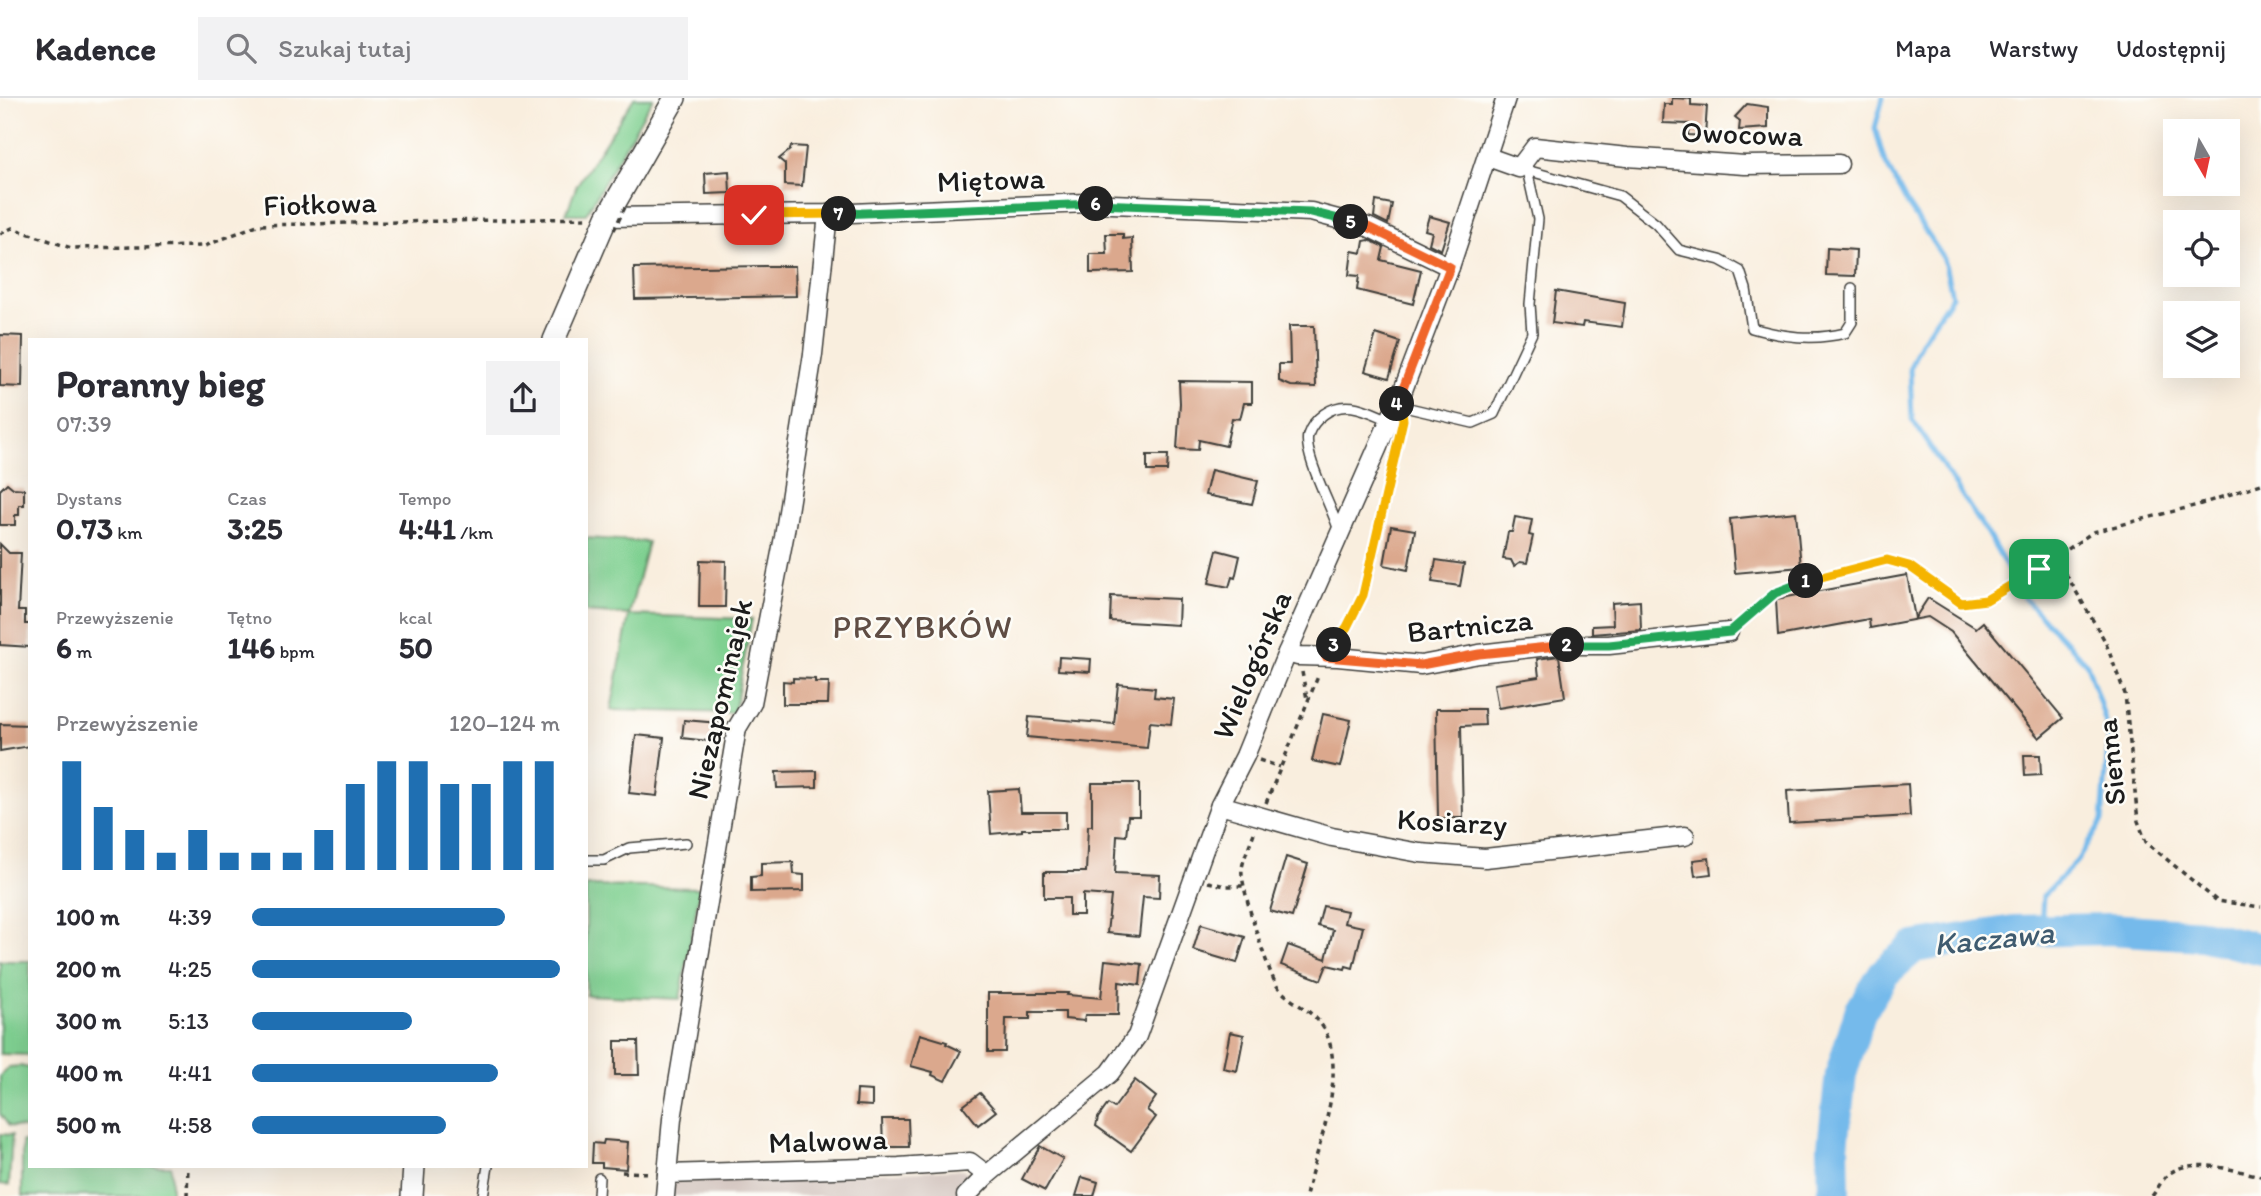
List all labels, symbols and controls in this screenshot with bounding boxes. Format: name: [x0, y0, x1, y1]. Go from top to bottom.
search box: [198, 17, 688, 80]
text: Kadence: [35, 29, 156, 68]
icon: search: [222, 29, 260, 67]
text: Szukaj tutaj: [278, 32, 411, 64]
text: Mapa: [1895, 34, 1951, 63]
text: Warstwy: [1989, 34, 2078, 63]
text: Udostępnij: [2116, 34, 2226, 63]
street label: Owocowa: [1680, 113, 1804, 154]
north arrow: [2163, 119, 2240, 196]
map controls: [2163, 119, 2240, 378]
street label: Miętowa: [936, 159, 1046, 200]
street label: Fiołkowa: [263, 183, 378, 224]
pin: [724, 185, 784, 245]
pin: 6: [1078, 186, 1114, 222]
text: 6: [1090, 192, 1101, 215]
icon: check: [735, 196, 773, 234]
pin: 7: [822, 197, 856, 232]
text: 7: [834, 202, 843, 225]
pin: 5: [1334, 204, 1368, 240]
text: 5: [1346, 210, 1355, 233]
button: locate: [2163, 210, 2240, 287]
button: layers: [2163, 301, 2240, 378]
text: Poranny bieg: [56, 361, 265, 407]
button: share: [486, 361, 560, 435]
pin: 4: [1380, 386, 1414, 422]
text: 4: [1391, 392, 1402, 415]
text: 07:39: [56, 410, 112, 438]
text: Dystans: [56, 487, 122, 510]
text: Czas: [227, 487, 267, 510]
text: Tempo: [399, 487, 452, 510]
text: 0.73: [56, 510, 113, 547]
text: 3:25: [227, 510, 283, 547]
text: 4:41: [399, 510, 456, 547]
text: km: [113, 521, 143, 544]
text: /km: [456, 521, 493, 544]
pin: [2009, 539, 2069, 599]
icon: arrive: [2020, 550, 2058, 588]
pin: 1: [1788, 564, 1824, 598]
text: 1: [1801, 569, 1810, 592]
street label: Wielogórska: [1204, 584, 1300, 745]
street label: Niezapominajek: [678, 595, 761, 803]
street label: Bartnicza: [1405, 600, 1535, 650]
text: Przewyższenie: [56, 606, 174, 629]
text: Tętno: [227, 606, 272, 629]
text: kcal: [399, 606, 432, 629]
district label: PRZYBKÓW: [832, 608, 1014, 646]
pin: 3: [1316, 628, 1352, 662]
pin: 2: [1550, 628, 1584, 662]
text: 6: [56, 629, 72, 666]
text: 146: [227, 629, 275, 666]
text: 50: [399, 629, 433, 666]
text: 3: [1328, 633, 1339, 656]
text: 2: [1562, 633, 1572, 656]
text: m: [72, 640, 92, 663]
text: bpm: [275, 640, 315, 663]
text: Przewyższenie: [56, 709, 198, 737]
text: 120–124 m: [449, 709, 560, 737]
street label: Sienna: [2087, 716, 2133, 807]
street label: Kosiarzy: [1396, 800, 1508, 843]
text: 100 m: [56, 903, 120, 931]
text: 4:39: [168, 903, 212, 931]
water label: Kaczawa: [1932, 913, 2056, 963]
text: 200 m: [56, 955, 121, 983]
text: 4:25: [168, 955, 212, 983]
text: 300 m: [56, 1007, 121, 1035]
text: 5:13: [168, 1007, 209, 1035]
text: 400 m: [56, 1059, 123, 1087]
text: 4:41: [168, 1059, 212, 1087]
text: 500 m: [56, 1111, 121, 1139]
text: 4:58: [168, 1111, 212, 1139]
street label: Malwowa: [768, 1120, 889, 1161]

